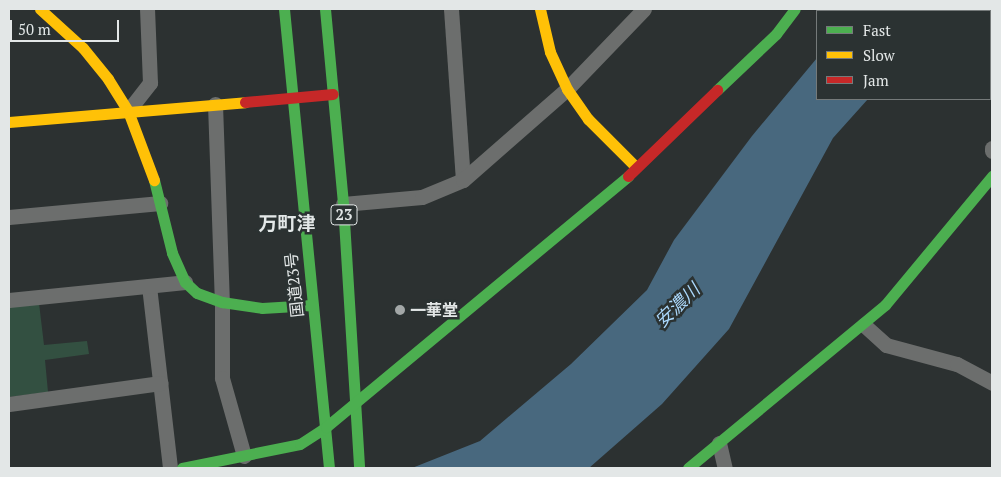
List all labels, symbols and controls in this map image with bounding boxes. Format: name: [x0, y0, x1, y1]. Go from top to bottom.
scale bar: [12, 10, 121, 42]
legend: [816, 10, 991, 100]
text: 50 m: [18, 19, 51, 39]
text: Fast: [863, 20, 891, 40]
text: Slow: [863, 45, 895, 65]
text: Jam: [863, 70, 889, 90]
road number: 23: [330, 202, 358, 228]
district label: 万町津: [259, 212, 315, 234]
street label: 国道23号: [281, 252, 307, 318]
water label: 安濃川: [650, 278, 704, 332]
place label: 一華堂: [410, 300, 458, 320]
marker: 一華堂: [394, 304, 406, 316]

